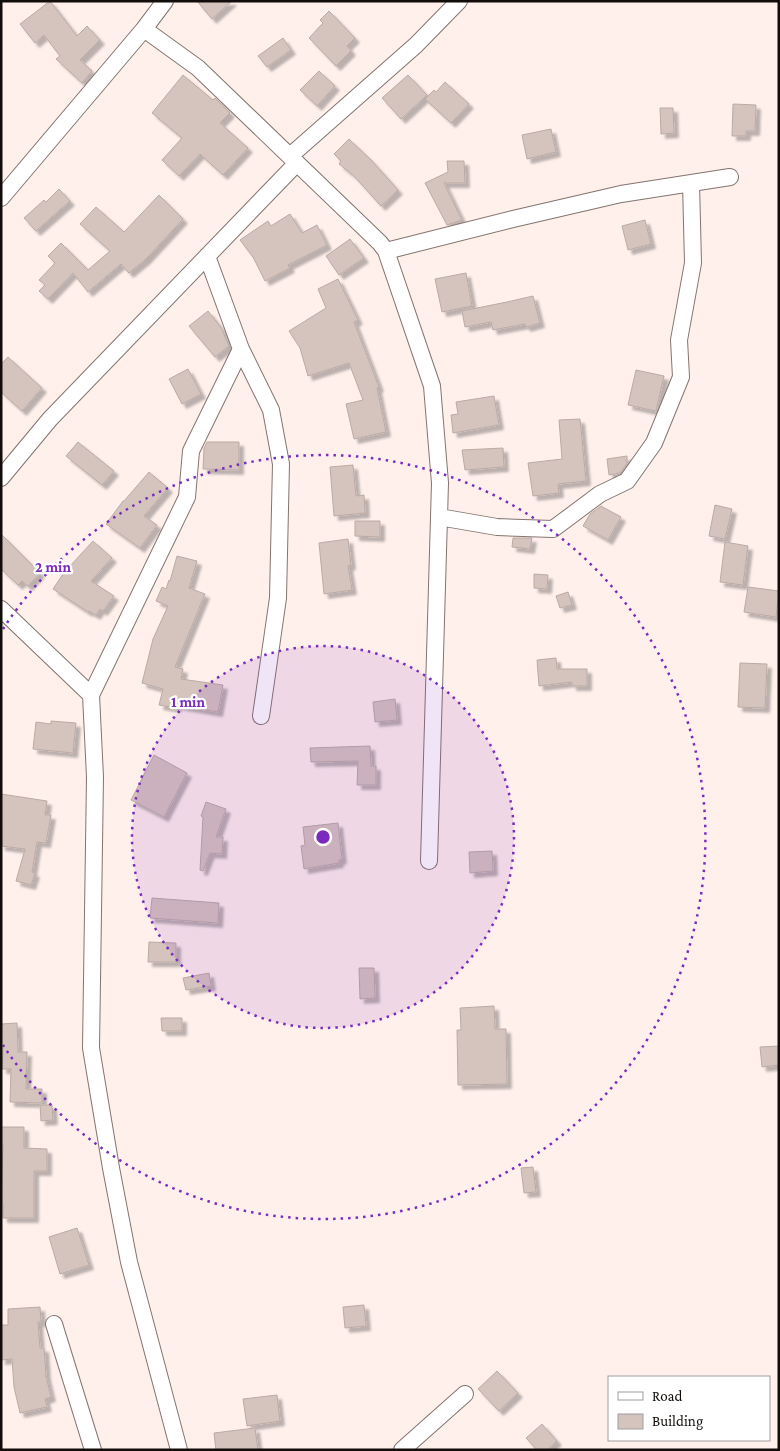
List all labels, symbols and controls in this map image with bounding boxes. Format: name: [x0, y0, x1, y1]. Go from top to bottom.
text: 2 min: [35, 559, 71, 575]
text: 1 min: [171, 694, 205, 710]
centre of rings: [314, 828, 332, 846]
legend: [608, 1376, 770, 1441]
text: Road: [652, 1388, 683, 1404]
text: Building: [652, 1413, 703, 1430]

